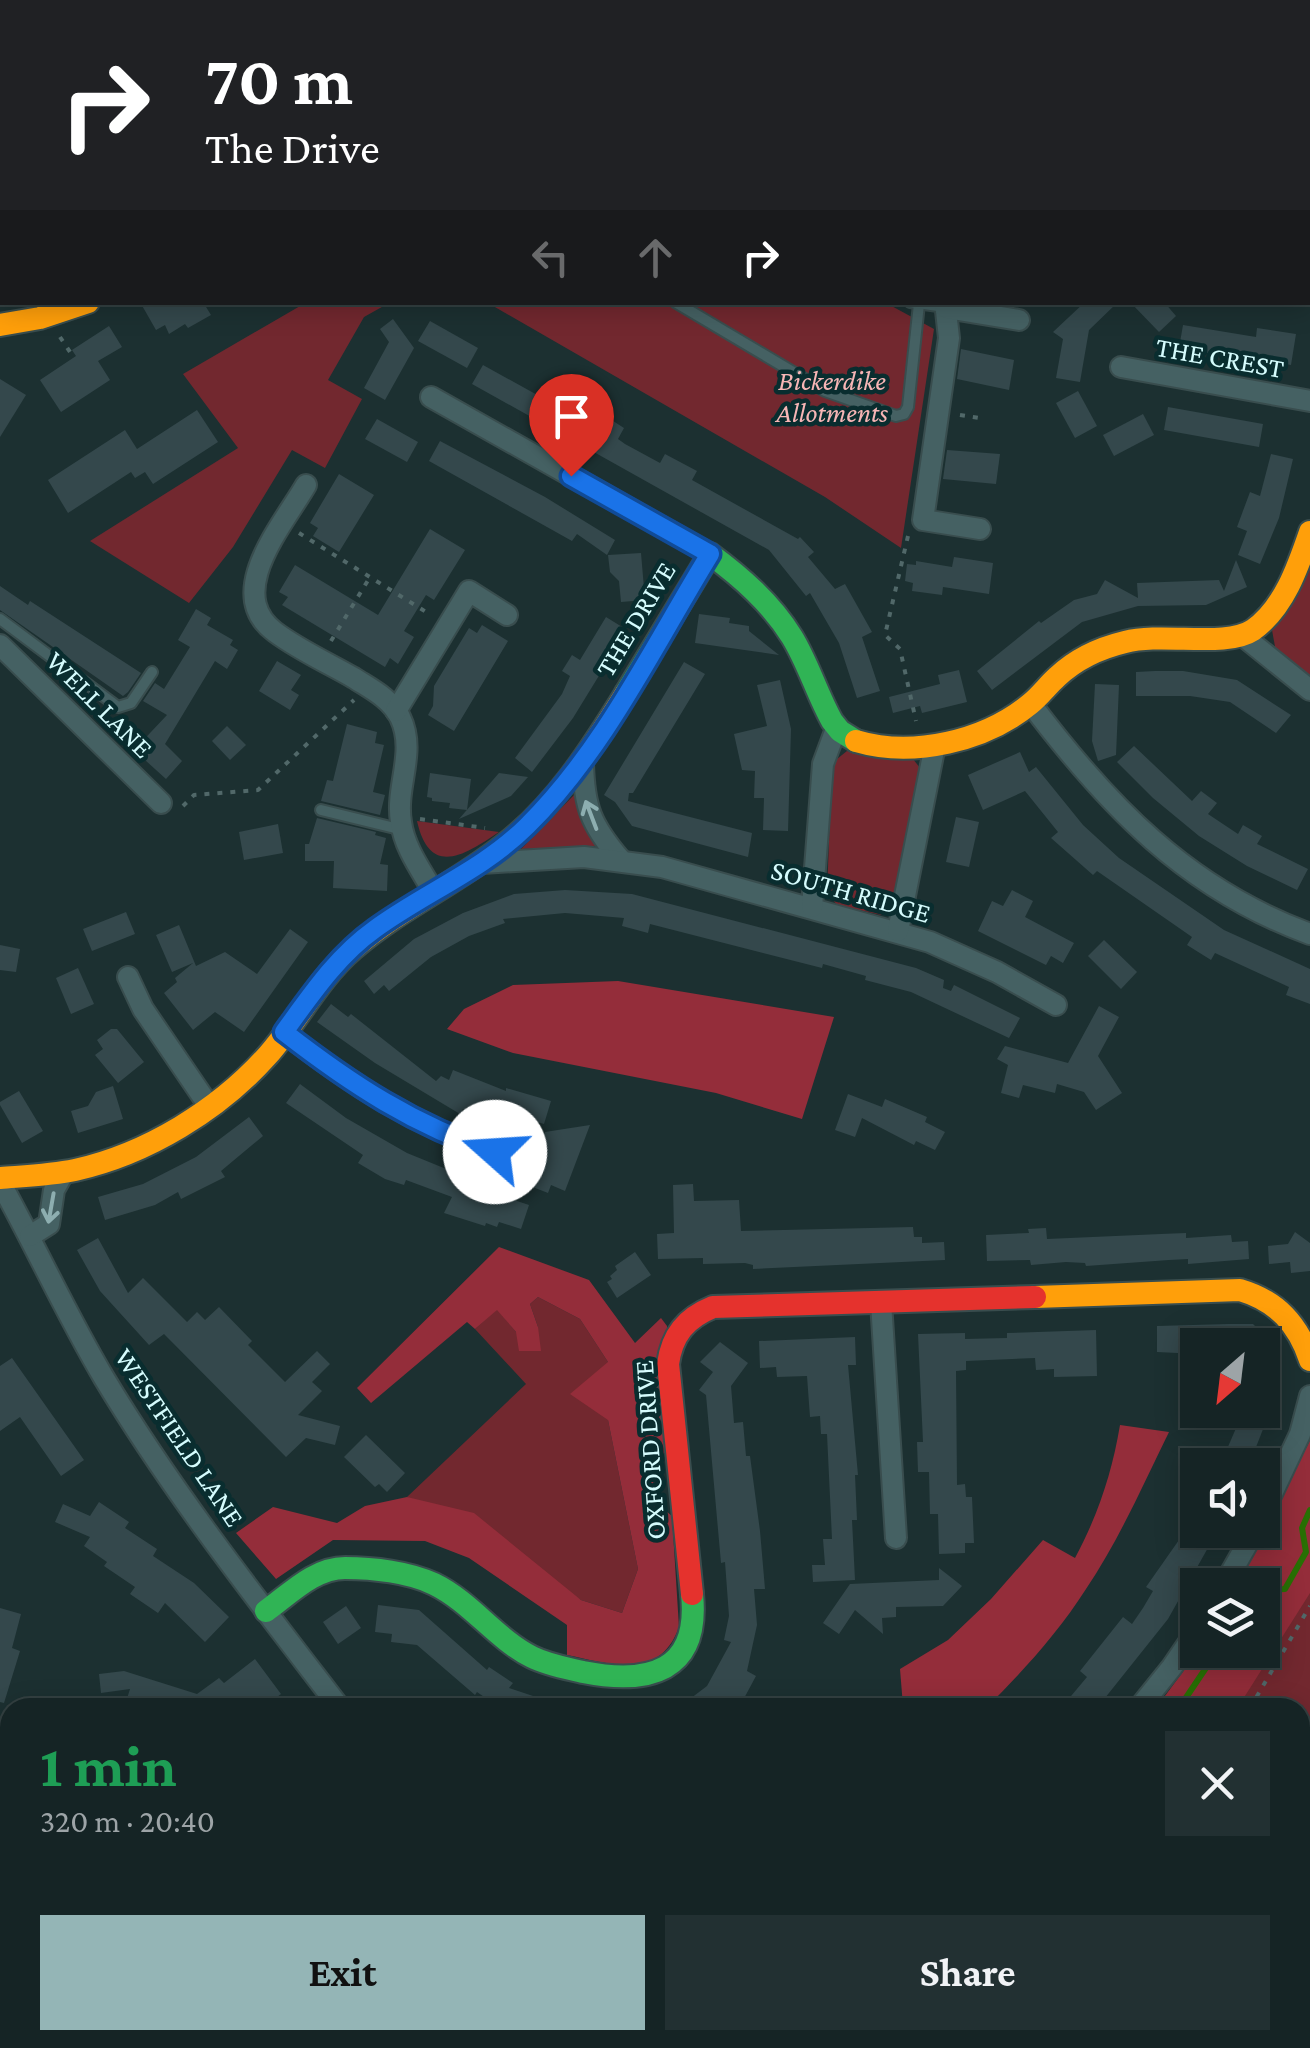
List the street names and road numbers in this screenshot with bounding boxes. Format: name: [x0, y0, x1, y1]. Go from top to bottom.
street label: THE CREST: [1153, 331, 1286, 384]
street label: THE DRIVE: [589, 556, 682, 682]
street label: WELL LANE: [40, 645, 159, 764]
street label: SOUTH RIDGE: [768, 854, 934, 929]
street label: WESTFIELD LANE: [109, 1342, 251, 1532]
street label: OXFORD DRIVE: [628, 1359, 671, 1541]

